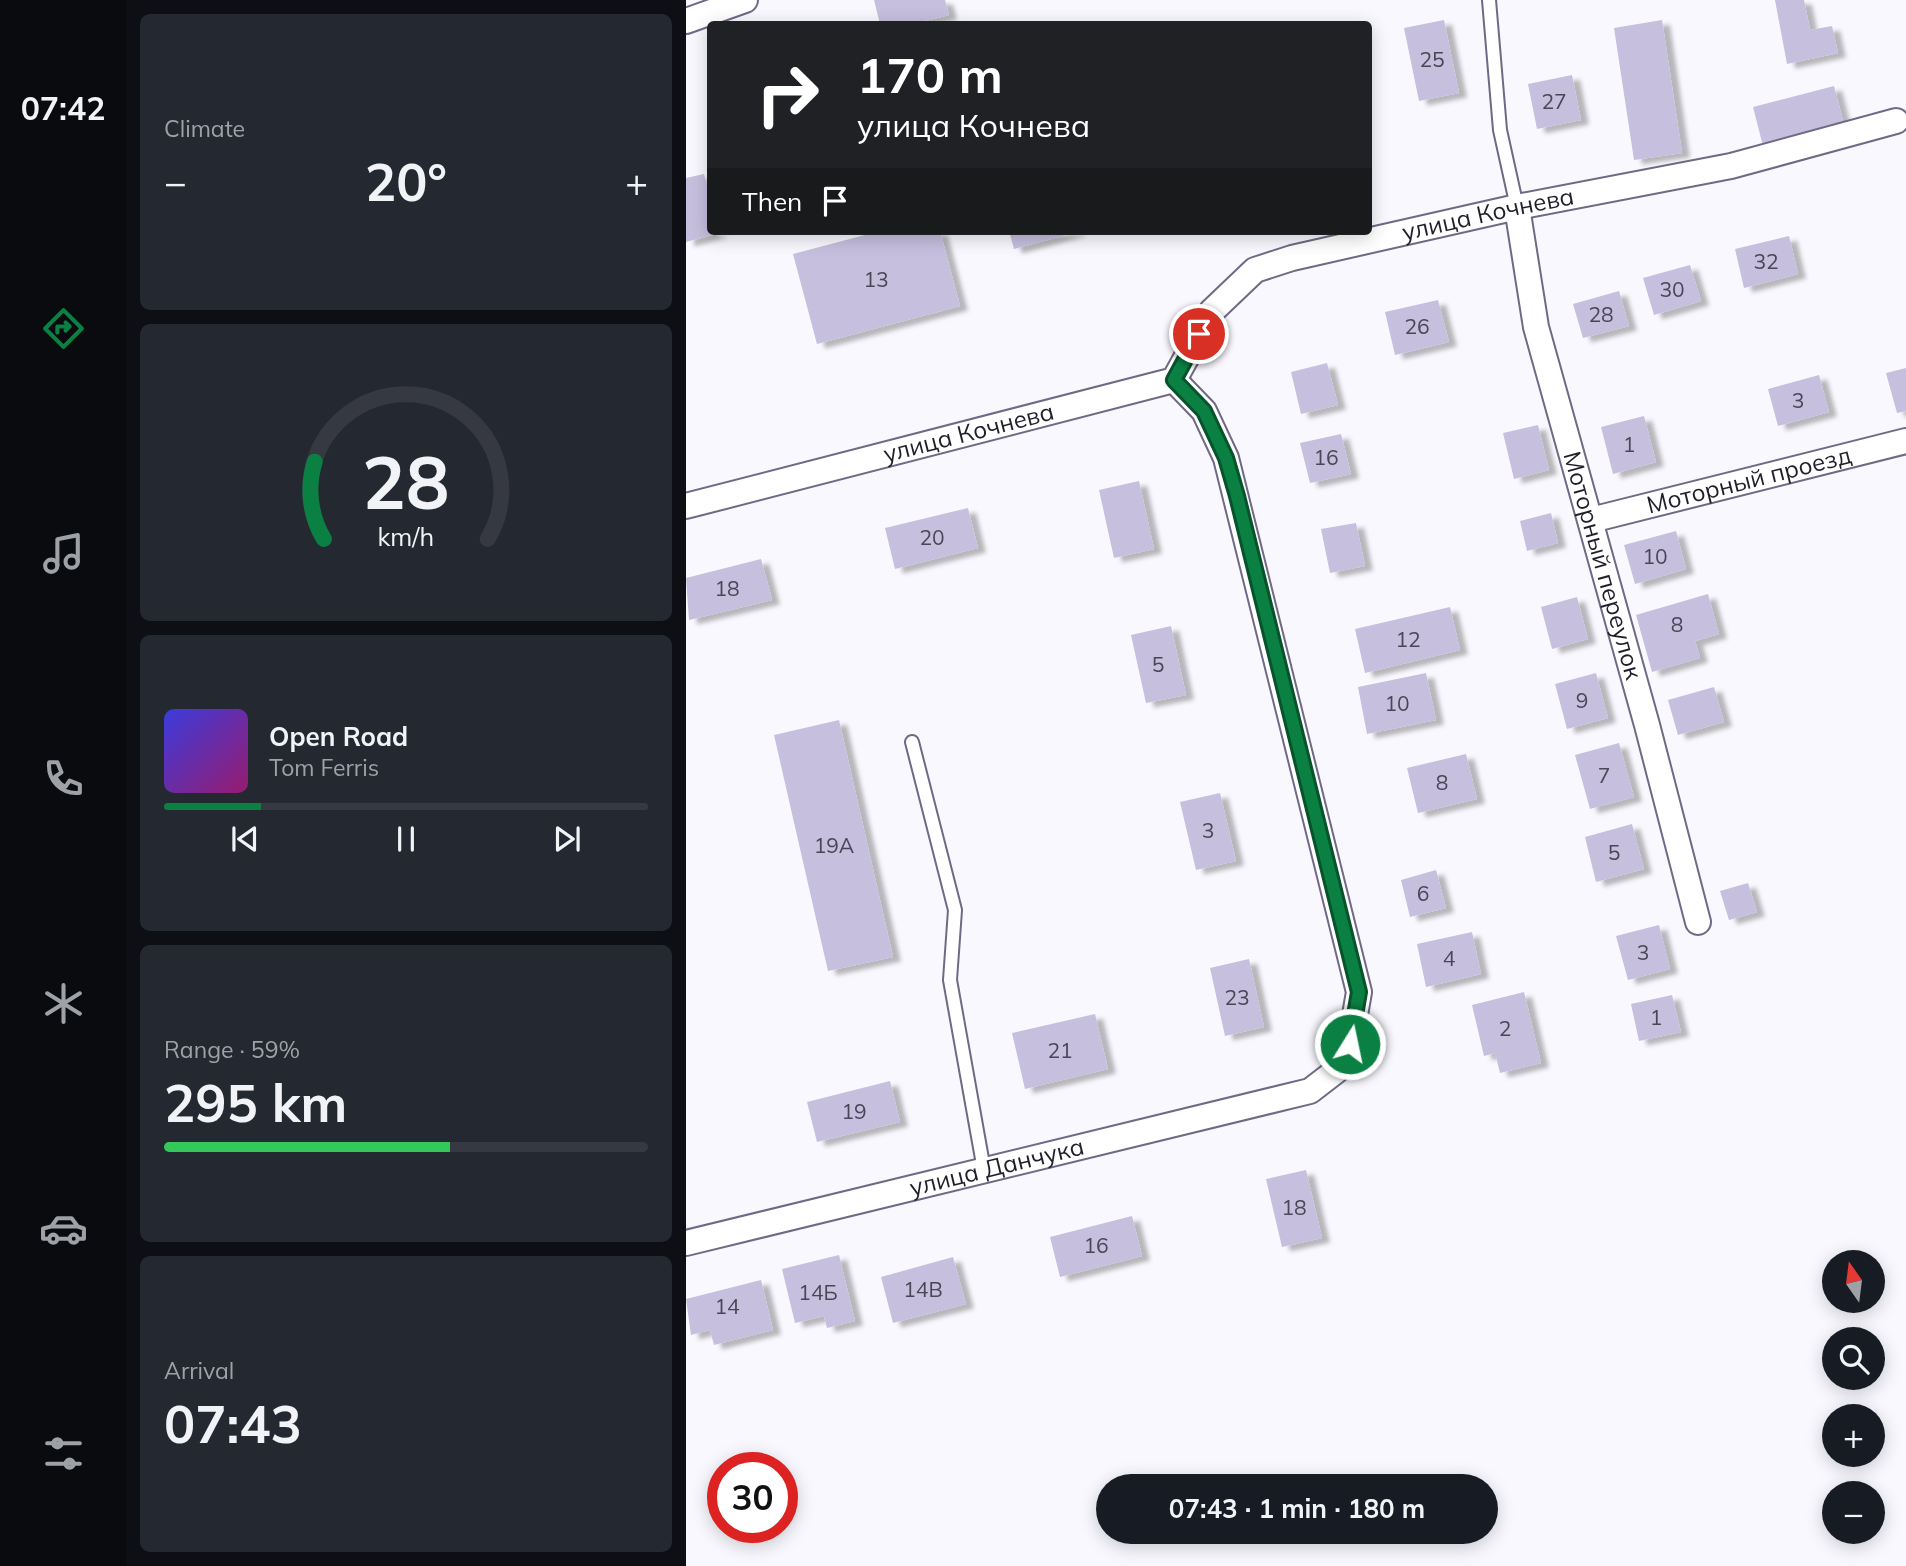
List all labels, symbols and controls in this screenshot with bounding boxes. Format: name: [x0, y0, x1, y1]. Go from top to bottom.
text: 170 m: [857, 44, 1003, 105]
house number: 25: [1419, 46, 1445, 72]
icon: right: [742, 49, 833, 140]
text: 07:42: [21, 88, 105, 128]
house number: 27: [1541, 88, 1567, 114]
text: улица Кочнева: [857, 105, 1090, 145]
text: Climate: [164, 114, 245, 143]
text: 20°: [365, 149, 447, 214]
text: −: [164, 158, 187, 206]
text: +: [625, 158, 648, 206]
street label: улица Кочнева: [1399, 180, 1576, 247]
icon: arrive: [816, 182, 854, 220]
text: Then: [742, 185, 802, 218]
house number: 32: [1753, 248, 1779, 274]
house number: 13: [863, 266, 889, 292]
house number: 30: [1659, 276, 1685, 302]
house number: 28: [1588, 301, 1614, 327]
icon: directions: [39, 304, 88, 353]
pin: [1169, 304, 1229, 364]
house number: 26: [1404, 313, 1430, 339]
icon: arrive: [1180, 315, 1218, 353]
house number: 3: [1792, 387, 1804, 413]
street label: улица Кочнева: [880, 396, 1057, 468]
house number: 1: [1623, 431, 1635, 457]
text: 28: [362, 436, 450, 527]
street label: Моторный проезд: [1643, 439, 1854, 519]
house number: 16: [1313, 444, 1339, 470]
street label: Моторный переулок: [1557, 448, 1650, 683]
text: km/h: [378, 520, 434, 551]
house number: 20: [919, 524, 945, 550]
icon: music: [39, 529, 88, 578]
house number: 10: [1642, 543, 1668, 569]
house number: 18: [714, 575, 740, 601]
house number: 8: [1671, 611, 1683, 637]
house number: 12: [1395, 626, 1421, 652]
house number: 5: [1152, 651, 1164, 677]
house number: 9: [1576, 687, 1588, 713]
house number: 10: [1384, 690, 1410, 716]
text: Open Road: [269, 720, 408, 753]
text: Tom Ferris: [269, 753, 379, 782]
icon: phone: [39, 754, 88, 803]
house number: 7: [1598, 762, 1610, 788]
house number: 8: [1436, 769, 1448, 795]
house number: 3: [1202, 817, 1214, 843]
icon: previous: [226, 820, 264, 858]
icon: pause: [387, 820, 425, 858]
icon: next: [548, 820, 586, 858]
house number: 19А: [814, 832, 855, 858]
house number: 5: [1608, 839, 1620, 865]
house number: 6: [1417, 880, 1429, 906]
house number: 3: [1637, 939, 1649, 965]
house number: 4: [1443, 945, 1456, 971]
icon: climate: [39, 979, 88, 1028]
house number: 23: [1224, 984, 1250, 1010]
house number: 1: [1650, 1004, 1662, 1030]
position arrow: [1313, 1007, 1387, 1081]
house number: 2: [1499, 1015, 1511, 1041]
text: Range · 59%: [164, 1035, 300, 1064]
house number: 21: [1047, 1037, 1073, 1063]
text: 295 km: [164, 1070, 347, 1135]
house number: 19: [841, 1098, 867, 1124]
street label: улица Данчука: [906, 1131, 1087, 1202]
house number: 18: [1281, 1194, 1307, 1220]
icon: car: [39, 1204, 88, 1253]
house number: 16: [1083, 1232, 1109, 1258]
north arrow: [1822, 1250, 1885, 1312]
map controls: [1822, 1250, 1885, 1544]
house number: 14В: [903, 1276, 943, 1302]
house number: 14Б: [798, 1279, 838, 1305]
house number: 14: [714, 1293, 740, 1319]
button: search: [1822, 1327, 1885, 1390]
text: Arrival: [164, 1356, 234, 1385]
text: 07:43: [164, 1391, 302, 1456]
button: +: [1822, 1404, 1885, 1467]
icon: filters: [39, 1429, 88, 1478]
speed limit sign: 30: [707, 1452, 798, 1543]
button: −: [1822, 1481, 1885, 1544]
text: 07:43 · 1 min · 180 m: [1169, 1492, 1425, 1525]

